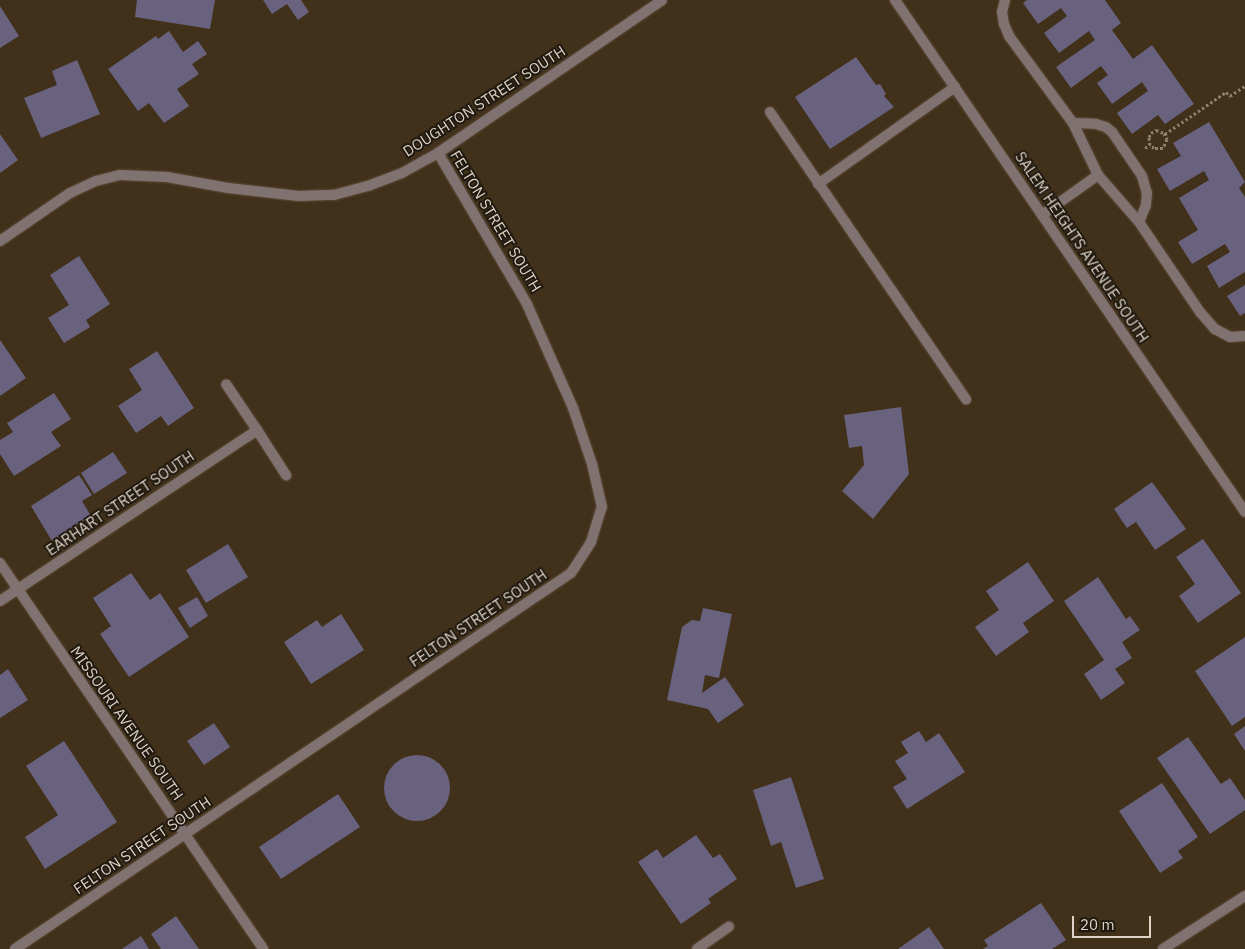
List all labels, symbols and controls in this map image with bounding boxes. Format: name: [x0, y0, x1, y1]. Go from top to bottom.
street label: DOUGHTON STREET SOUTH: [399, 42, 569, 160]
street label: FELTON STREET SOUTH: [447, 147, 545, 295]
street label: SALEM HEIGHTS AVENUE SOUTH: [1011, 148, 1153, 346]
street label: EARHART STREET SOUTH: [43, 447, 197, 559]
street label: FELTON STREET SOUTH: [406, 565, 550, 671]
street label: MISSOURI AVENUE SOUTH: [67, 642, 187, 804]
street label: FELTON STREET SOUTH: [70, 792, 214, 898]
scale bar: [1075, 906, 1154, 938]
text: 20 m: [1080, 915, 1115, 934]

